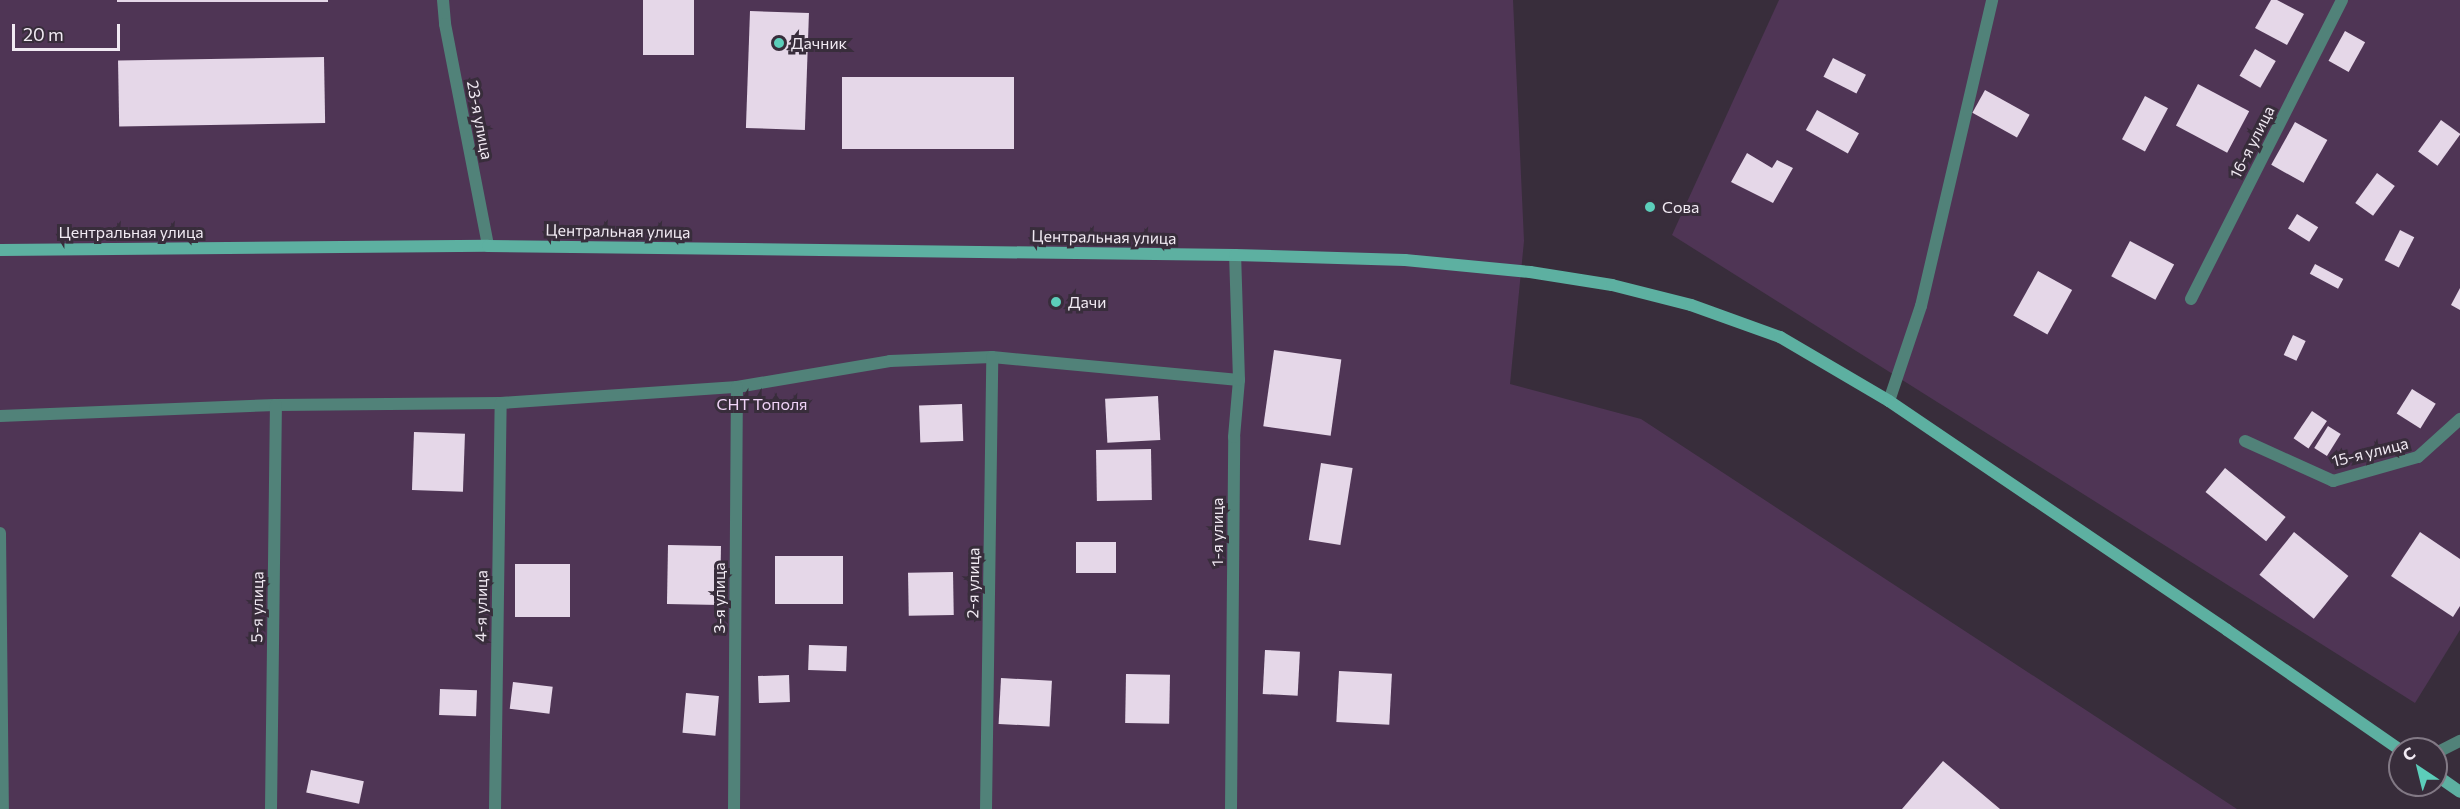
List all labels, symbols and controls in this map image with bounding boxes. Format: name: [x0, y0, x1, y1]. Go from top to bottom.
scale bar: [15, 12, 123, 50]
text: 20 m: [23, 23, 64, 45]
place label: Дачник: [791, 33, 847, 53]
marker: Дачник: [772, 36, 786, 50]
street label: 23-я улица: [463, 79, 497, 161]
street label: 16-я улица: [2226, 103, 2278, 181]
place label: Сова: [1662, 197, 1699, 217]
marker: Сова: [1643, 200, 1657, 214]
street label: Центральная улица: [545, 220, 691, 242]
street label: Центральная улица: [58, 222, 204, 242]
street label: Центральная улица: [1031, 226, 1177, 248]
place label: Дачи: [1068, 292, 1107, 312]
marker: Дачи: [1049, 295, 1063, 309]
park label: СНТ Тополя: [716, 394, 808, 414]
street label: 15-я улица: [2330, 433, 2410, 471]
street label: 1-я улица: [1207, 498, 1227, 566]
street label: 2-я улица: [963, 547, 983, 619]
street label: 3-я улица: [709, 562, 729, 634]
street label: 4-я улица: [471, 570, 491, 642]
street label: 5-я улица: [247, 571, 267, 643]
north arrow: [2388, 737, 2448, 797]
text: С: [2399, 743, 2418, 764]

